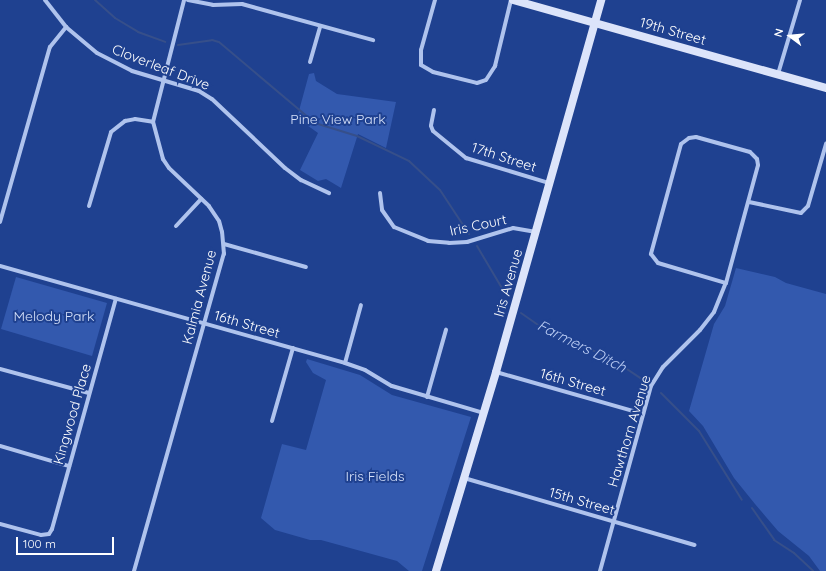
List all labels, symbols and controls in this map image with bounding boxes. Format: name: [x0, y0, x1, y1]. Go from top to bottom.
street label: 19th Street: [638, 14, 708, 48]
north arrow: [770, 16, 810, 56]
text: N: [771, 27, 786, 39]
street label: Cloverleaf Drive: [110, 41, 212, 93]
park label: Pine View Park: [290, 111, 386, 127]
street label: 17th Street: [469, 139, 539, 175]
street label: Iris Court: [448, 211, 508, 239]
street label: Iris Avenue: [490, 247, 526, 319]
street label: Kalmia Avenue: [178, 248, 220, 346]
street label: 16th Street: [212, 307, 282, 341]
park label: Melody Park: [14, 308, 94, 324]
water label: Farmers Ditch: [535, 316, 629, 376]
street label: Kingwood Place: [50, 362, 94, 466]
street label: 16th Street: [538, 365, 608, 399]
street label: Hawthorn Avenue: [604, 373, 654, 489]
park label: Iris Fields: [345, 468, 405, 484]
street label: 15th Street: [547, 484, 617, 518]
scale bar: [18, 529, 116, 555]
text: 100 m: [23, 536, 56, 551]

